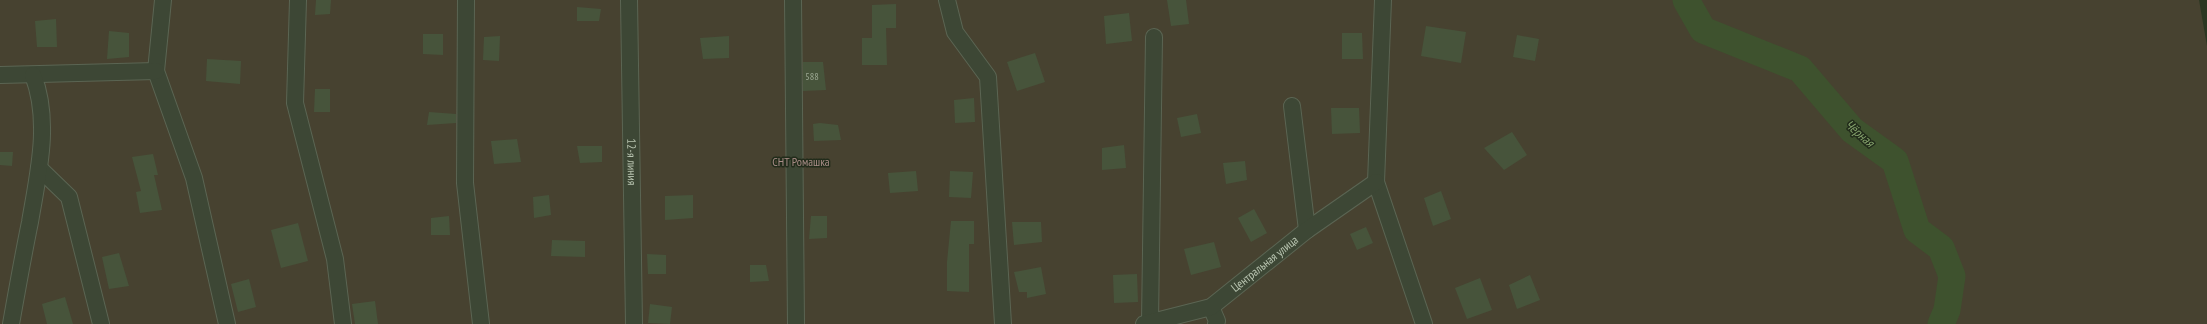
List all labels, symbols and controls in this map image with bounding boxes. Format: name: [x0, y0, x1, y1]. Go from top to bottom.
house number: 588: [805, 70, 819, 83]
water label: Чёрная: [1842, 116, 1879, 151]
street label: 12-я линия: [624, 138, 640, 186]
park label: СНТ Ромашка: [772, 154, 830, 169]
street label: Центральная улица: [1228, 232, 1301, 295]

